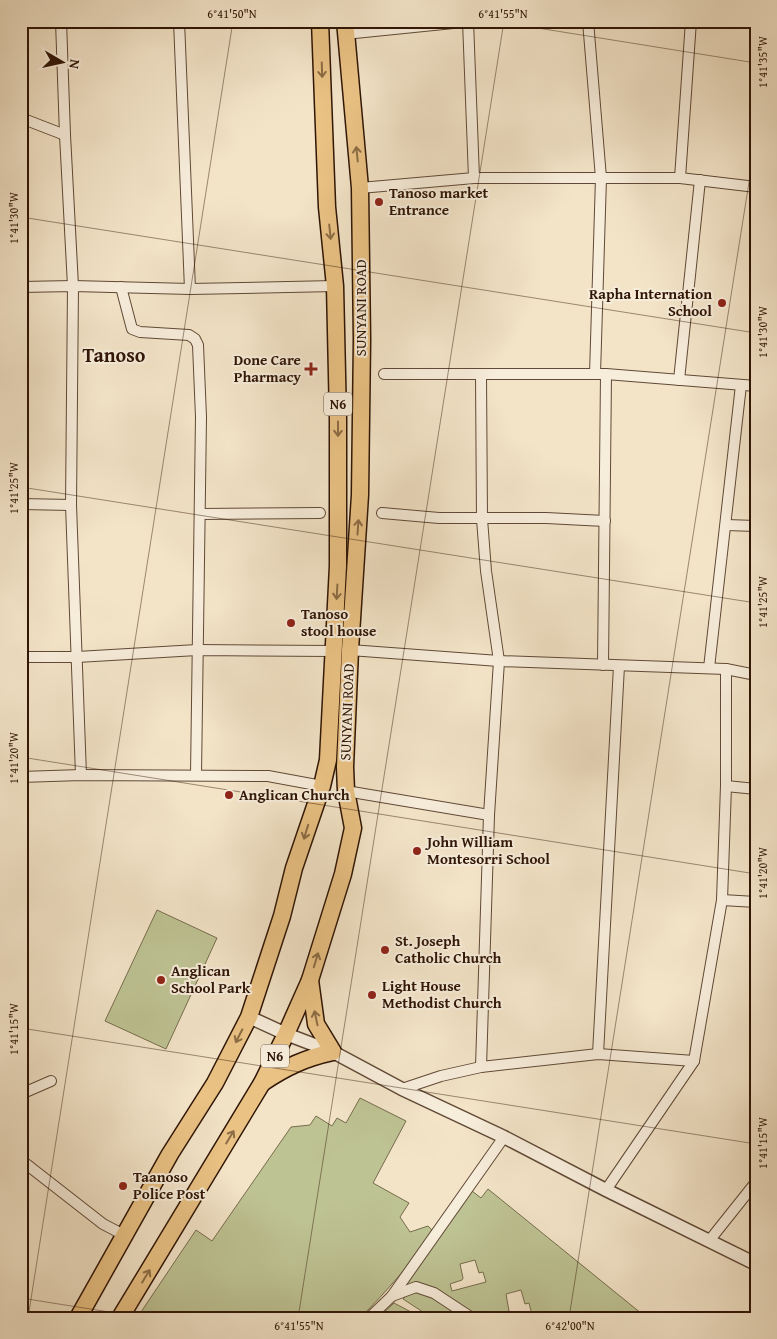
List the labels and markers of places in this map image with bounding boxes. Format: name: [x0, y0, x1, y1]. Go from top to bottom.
place label: Tanoso market Entrance: [389, 182, 489, 220]
marker: Tanoso market Entrance: [373, 196, 385, 208]
place label: Rapha Internation School: [589, 283, 712, 321]
marker: Rapha Internation School: [716, 297, 728, 309]
place label: Done Care Pharmacy: [234, 349, 301, 387]
marker: Done Care Pharmacy: [305, 363, 317, 375]
place label: Tanoso stool house: [301, 603, 376, 641]
marker: Tanoso stool house: [285, 617, 297, 629]
place label: Anglican Church: [239, 784, 350, 805]
marker: Anglican Church: [223, 789, 235, 801]
place label: John William Montesorri School: [424, 831, 550, 869]
marker: John William Montesorri School: [411, 845, 423, 857]
place label: St. Joseph Catholic Church: [395, 930, 502, 968]
marker: St. Joseph Catholic Church: [379, 944, 391, 956]
place label: Anglican School Park: [171, 960, 251, 998]
marker: Anglican School Park: [155, 974, 167, 986]
place label: Light House Methodist Church: [382, 975, 502, 1013]
marker: Light House Methodist Church: [366, 989, 378, 1001]
place label: Taanoso Police Post: [133, 1166, 206, 1204]
marker: Taanoso Police Post: [117, 1180, 129, 1192]

